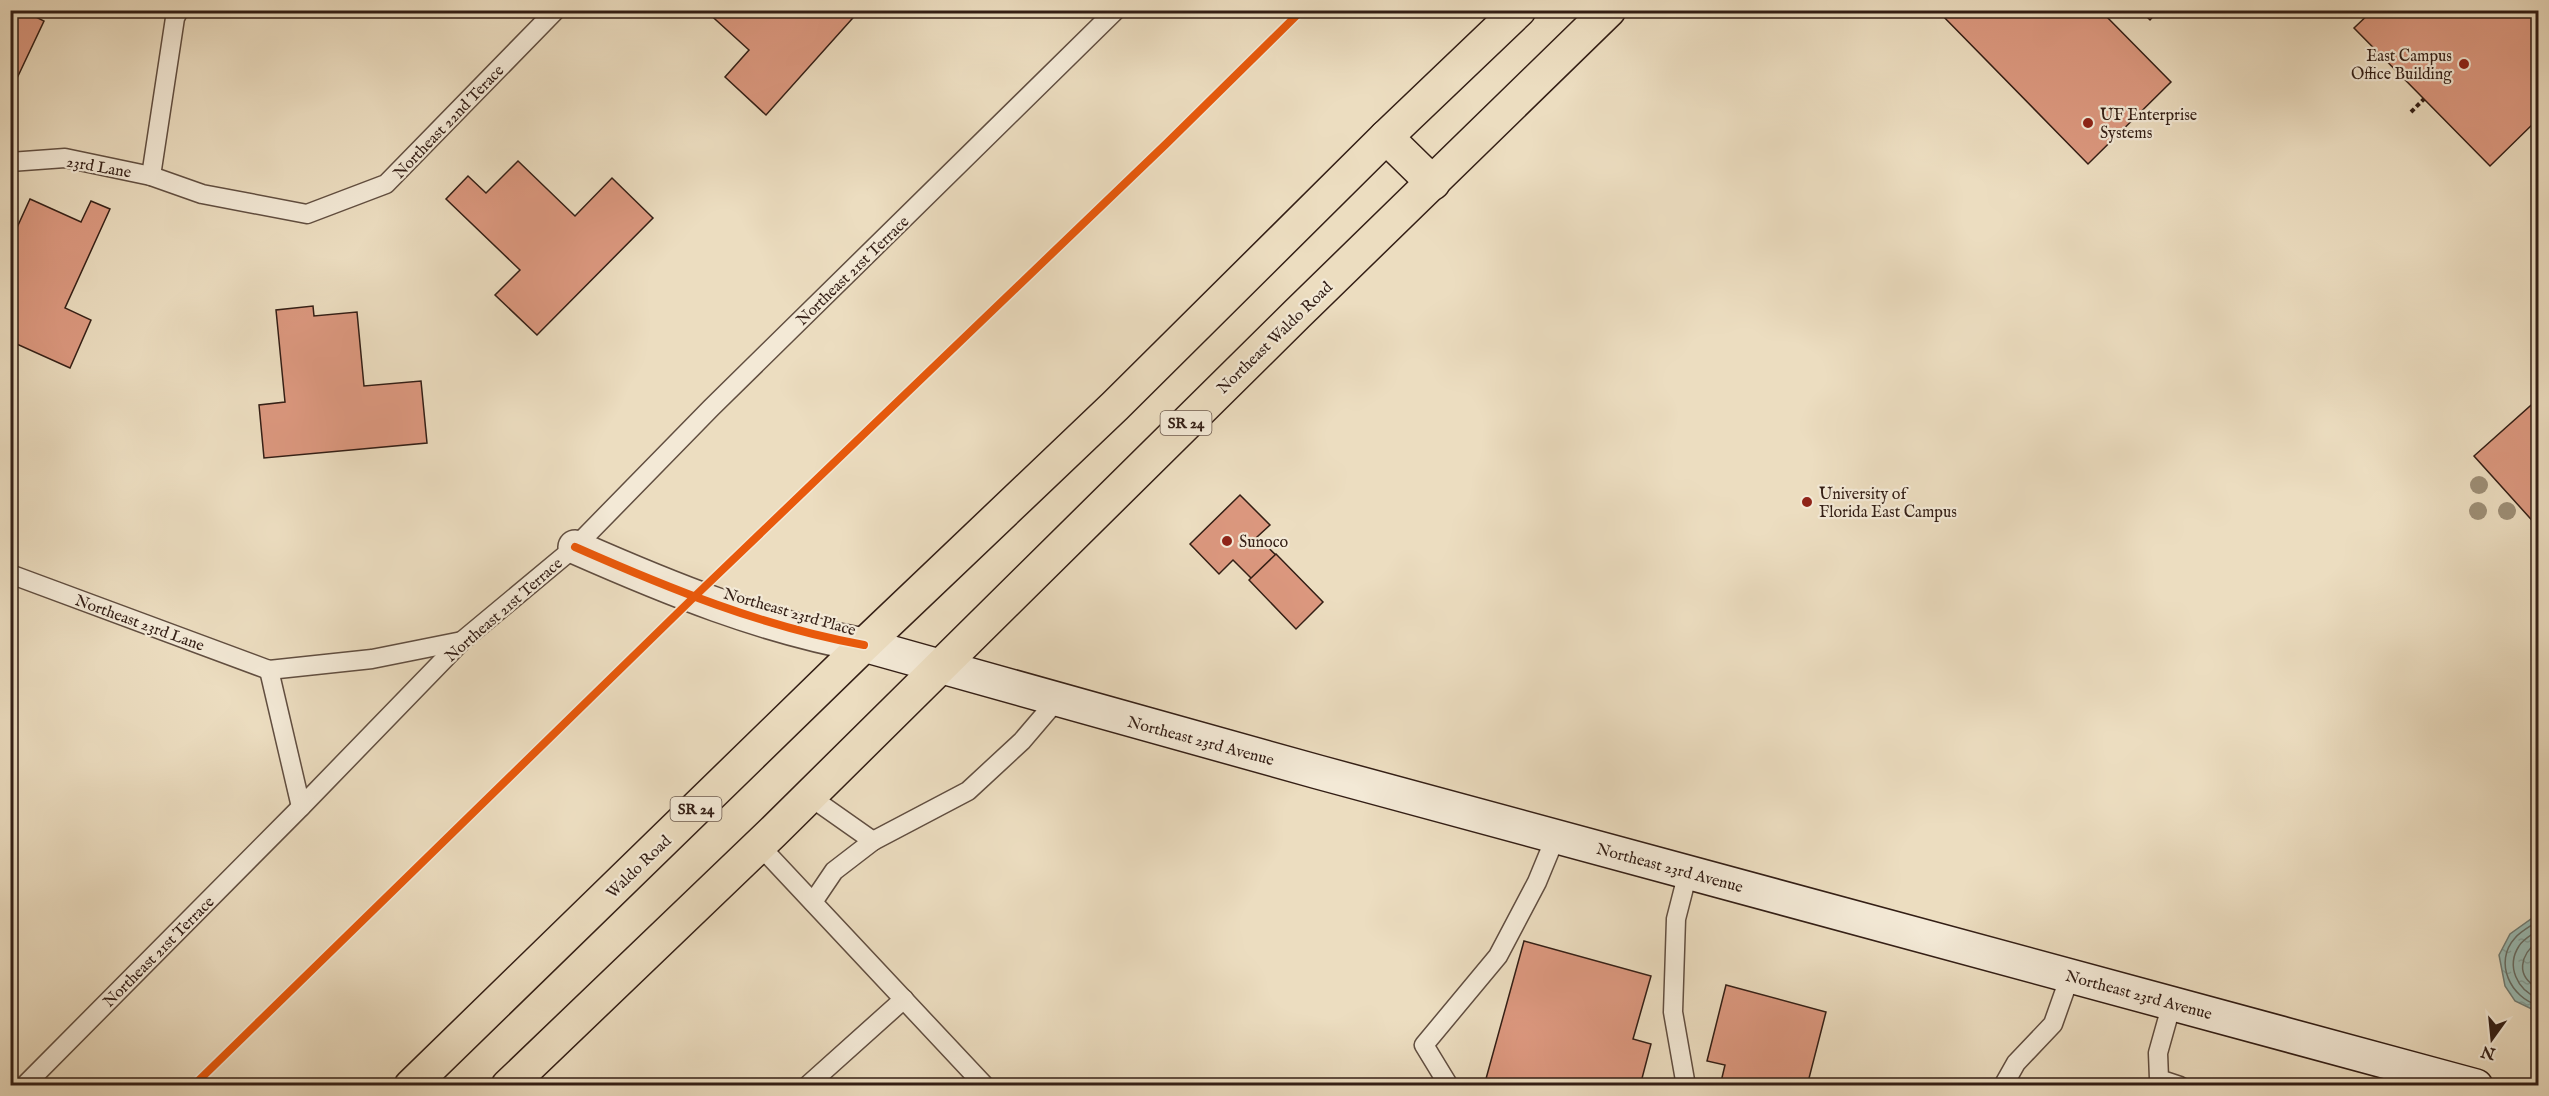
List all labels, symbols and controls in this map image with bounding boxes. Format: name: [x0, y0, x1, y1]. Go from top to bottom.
place label: East Campus Office Building: [2351, 47, 2452, 85]
marker: East Campus Office Building: [2457, 57, 2471, 71]
street label: Northeast 22nd Terace: [390, 61, 509, 184]
place label: UF Enterprise Systems: [2100, 106, 2197, 144]
marker: UF Enterprise Systems: [2081, 116, 2095, 130]
street label: 23rd Lane: [65, 152, 133, 184]
street label: Northeast 21st Terrace: [793, 212, 914, 330]
street label: Northeast Waldo Road: [1213, 278, 1338, 399]
road number: SR 24: [1160, 411, 1212, 435]
place label: University of Florida East Campus: [1819, 485, 1957, 523]
marker: University of Florida East Campus: [1800, 495, 1814, 509]
place label: Sunoco: [1239, 533, 1289, 553]
marker: Sunoco: [1220, 534, 1234, 548]
street label: Northeast 21st Terrace: [441, 554, 567, 667]
street label: Northeast 23rd Place: [721, 584, 858, 641]
street label: Northeast 23rd Lane: [72, 591, 207, 657]
street label: Northeast 23rd Avenue: [1125, 713, 1276, 771]
road number: SR 24: [670, 797, 722, 821]
street label: Waldo Road: [603, 831, 676, 903]
street label: Northeast 23rd Avenue: [1594, 840, 1745, 898]
street label: Northeast 21st Terrace: [100, 893, 219, 1012]
street label: Northeast 23rd Avenue: [2063, 967, 2214, 1025]
north arrow: [2462, 1009, 2522, 1069]
text: N: [2479, 1040, 2499, 1063]

